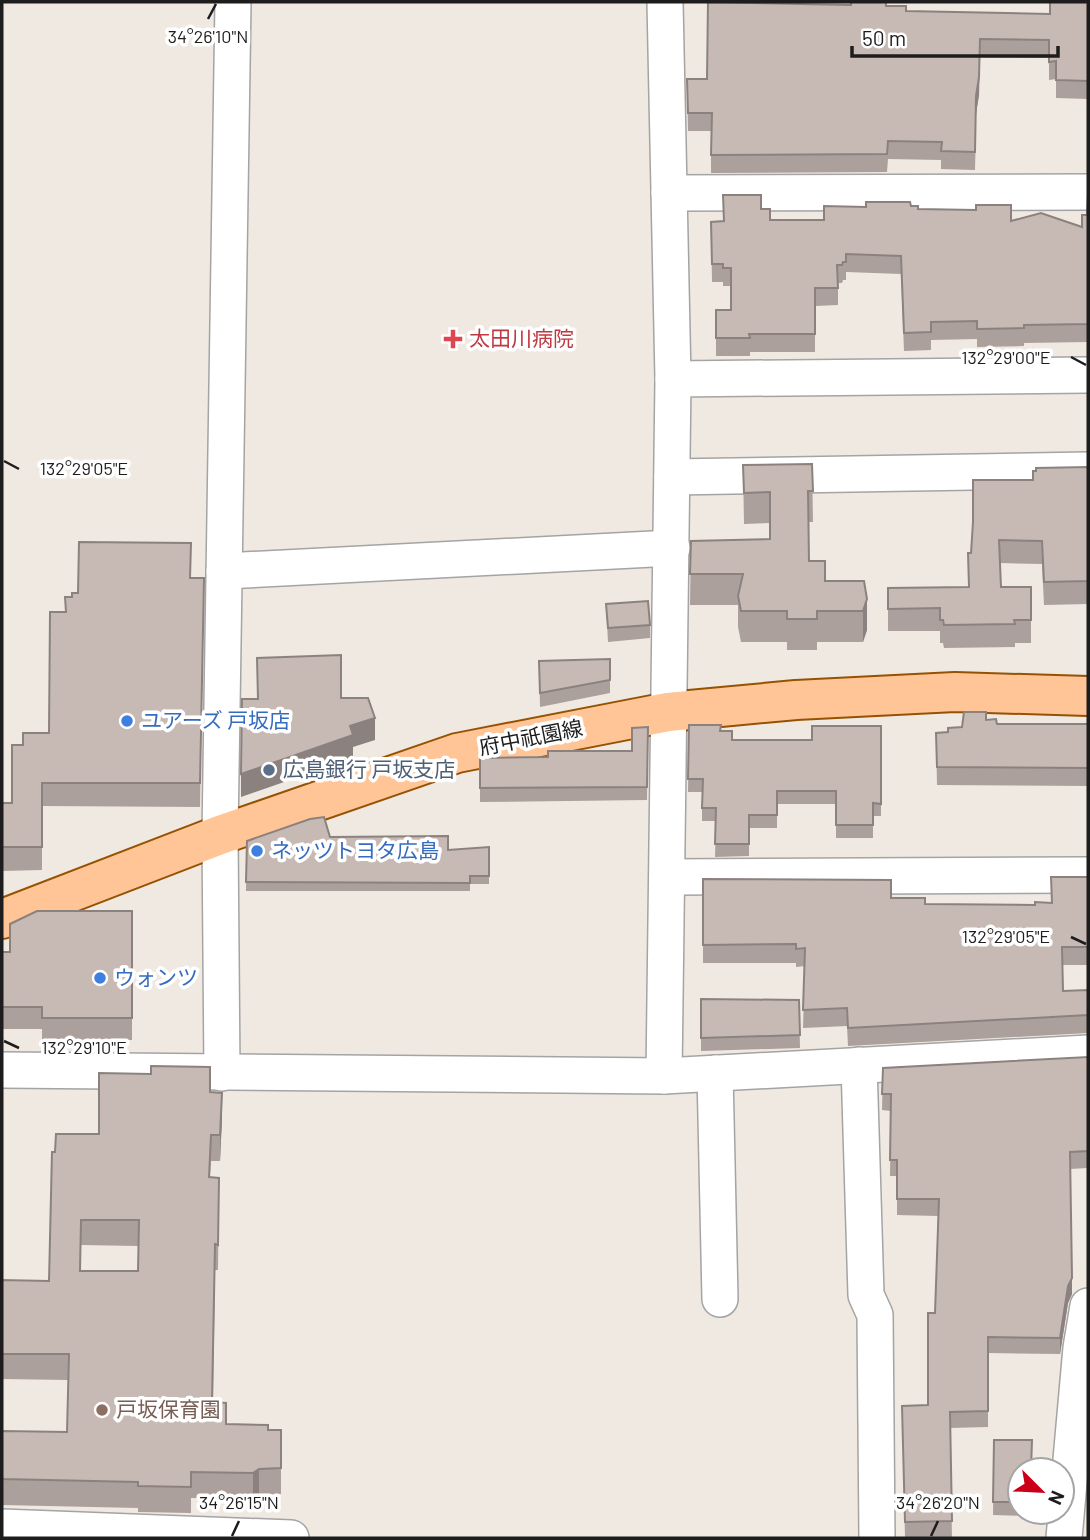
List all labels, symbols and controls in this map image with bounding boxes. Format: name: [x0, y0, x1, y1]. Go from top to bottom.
scale bar: [852, 14, 1058, 58]
text: 34°26'10"N: [168, 25, 248, 47]
text: 50 m: [862, 25, 906, 50]
place label: 太田川病院: [469, 325, 574, 350]
marker: 太田川病院: [443, 329, 463, 349]
text: 132°29'00"E: [961, 346, 1051, 368]
text: 132°29'05"E: [40, 457, 128, 479]
place label: ユアーズ 戸坂店: [141, 707, 290, 732]
marker: ユアーズ 戸坂店: [119, 713, 135, 729]
street label: 府中祇園線: [477, 714, 585, 759]
place label: 広島銀行 戸坂支店: [283, 756, 455, 781]
marker: 広島銀行 戸坂支店: [261, 762, 277, 778]
place label: ネッツトヨタ広島: [271, 837, 439, 862]
marker: ネッツトヨタ広島: [249, 843, 265, 859]
text: 132°29'05"E: [962, 925, 1050, 947]
place label: ウォンツ: [114, 964, 198, 989]
marker: ウォンツ: [92, 970, 108, 986]
text: 132°29'10"E: [41, 1036, 127, 1058]
place label: 戸坂保育園: [116, 1396, 221, 1421]
marker: 戸坂保育園: [94, 1402, 110, 1418]
north arrow: [1006, 1456, 1076, 1526]
text: N: [1044, 1488, 1070, 1509]
text: 34°26'15"N: [199, 1491, 279, 1513]
text: 34°26'20"N: [896, 1491, 980, 1513]

